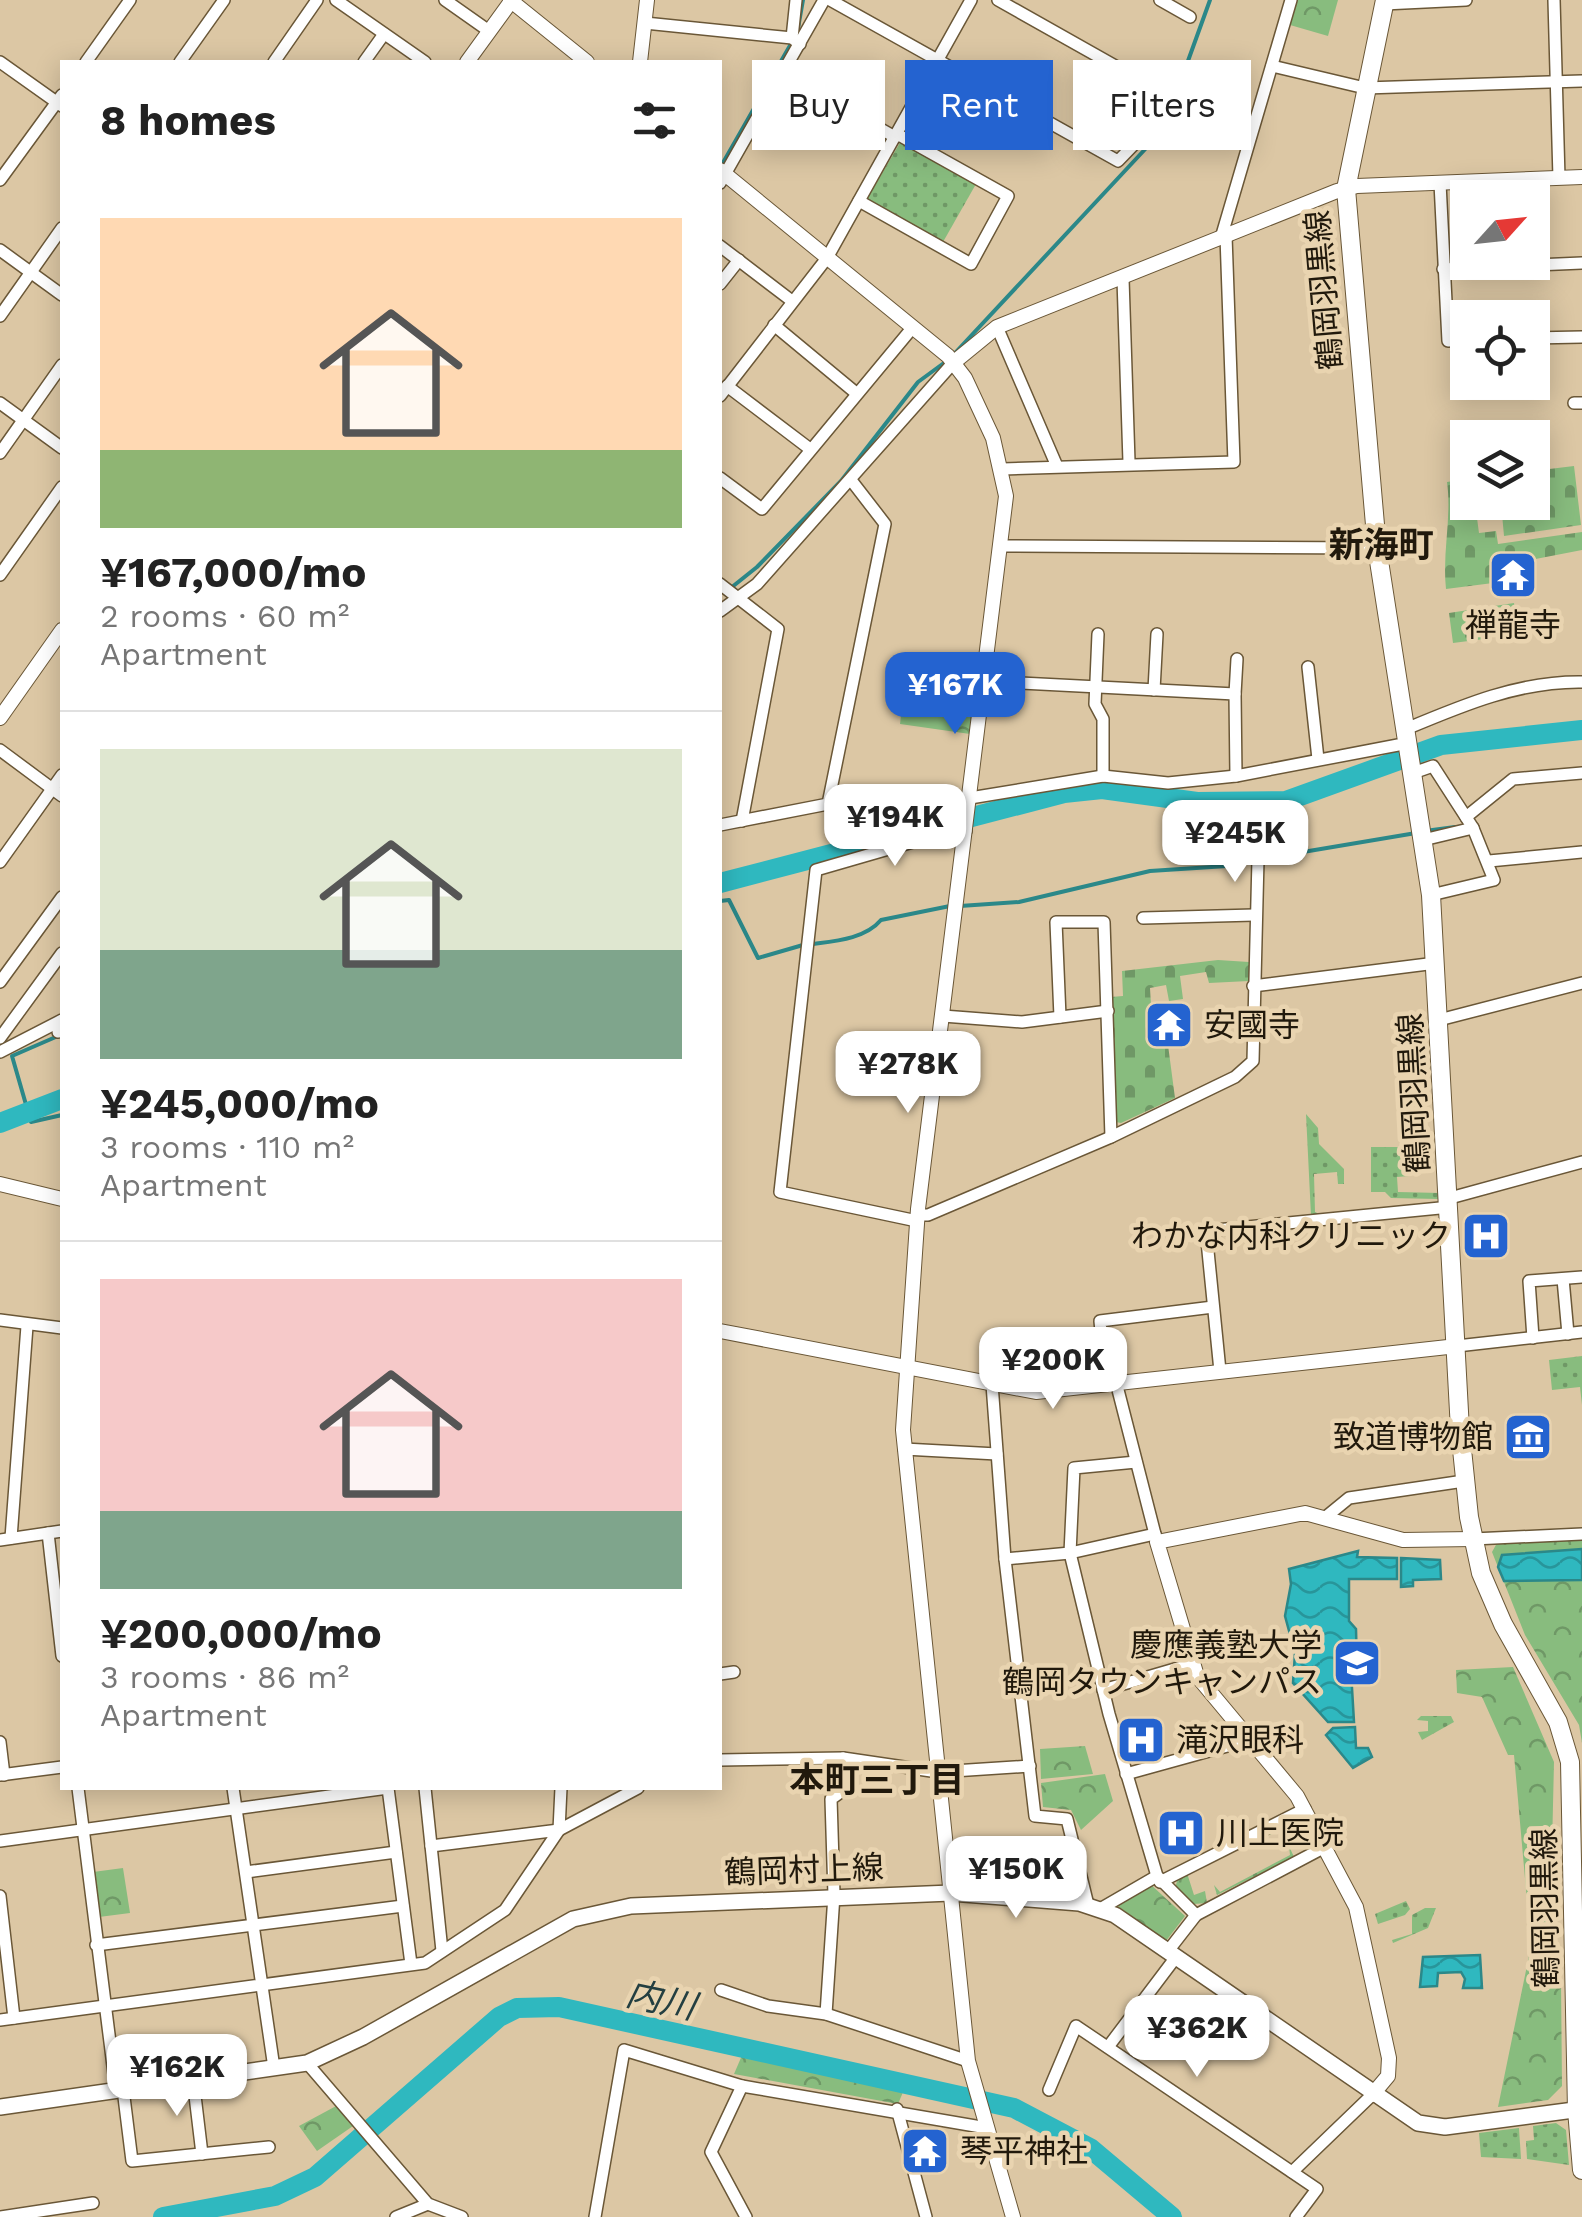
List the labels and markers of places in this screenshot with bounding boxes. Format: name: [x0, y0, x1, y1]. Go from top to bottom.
temple icon: 禅龍寺: [1487, 549, 1539, 601]
place label: 禅龍寺: [1465, 606, 1561, 644]
pin: ¥167K: [885, 652, 1025, 737]
pin: ¥194K: [825, 784, 965, 869]
pin: ¥245K: [1165, 800, 1305, 885]
temple icon: 安國寺: [1143, 999, 1195, 1051]
place label: 安國寺: [1204, 1006, 1300, 1044]
pin: ¥278K: [838, 1031, 978, 1116]
hospital icon: わかな内科クリニック: [1460, 1210, 1512, 1262]
place label: わかな内科クリニック: [1131, 1217, 1451, 1255]
pin: ¥200K: [983, 1327, 1123, 1412]
museum icon: 致道博物館: [1502, 1411, 1554, 1463]
place label: 致道博物館: [1333, 1418, 1493, 1456]
place label: 慶應義塾大学 鶴岡タウンキャンパス: [1002, 1626, 1322, 1701]
school or university icon: 慶應義塾大学 鶴岡タウンキャンパス: [1331, 1637, 1383, 1689]
hospital icon: 滝沢眼科: [1115, 1714, 1167, 1766]
place label: 滝沢眼科: [1176, 1721, 1304, 1759]
hospital icon: 川上医院: [1155, 1807, 1207, 1859]
place label: 川上医院: [1216, 1814, 1344, 1852]
pin: ¥150K: [946, 1836, 1086, 1921]
pin: ¥362K: [1127, 1995, 1267, 2080]
pin: ¥162K: [107, 2034, 247, 2119]
temple icon: 琴平神社: [899, 2125, 951, 2177]
place label: 琴平神社: [960, 2132, 1088, 2170]

